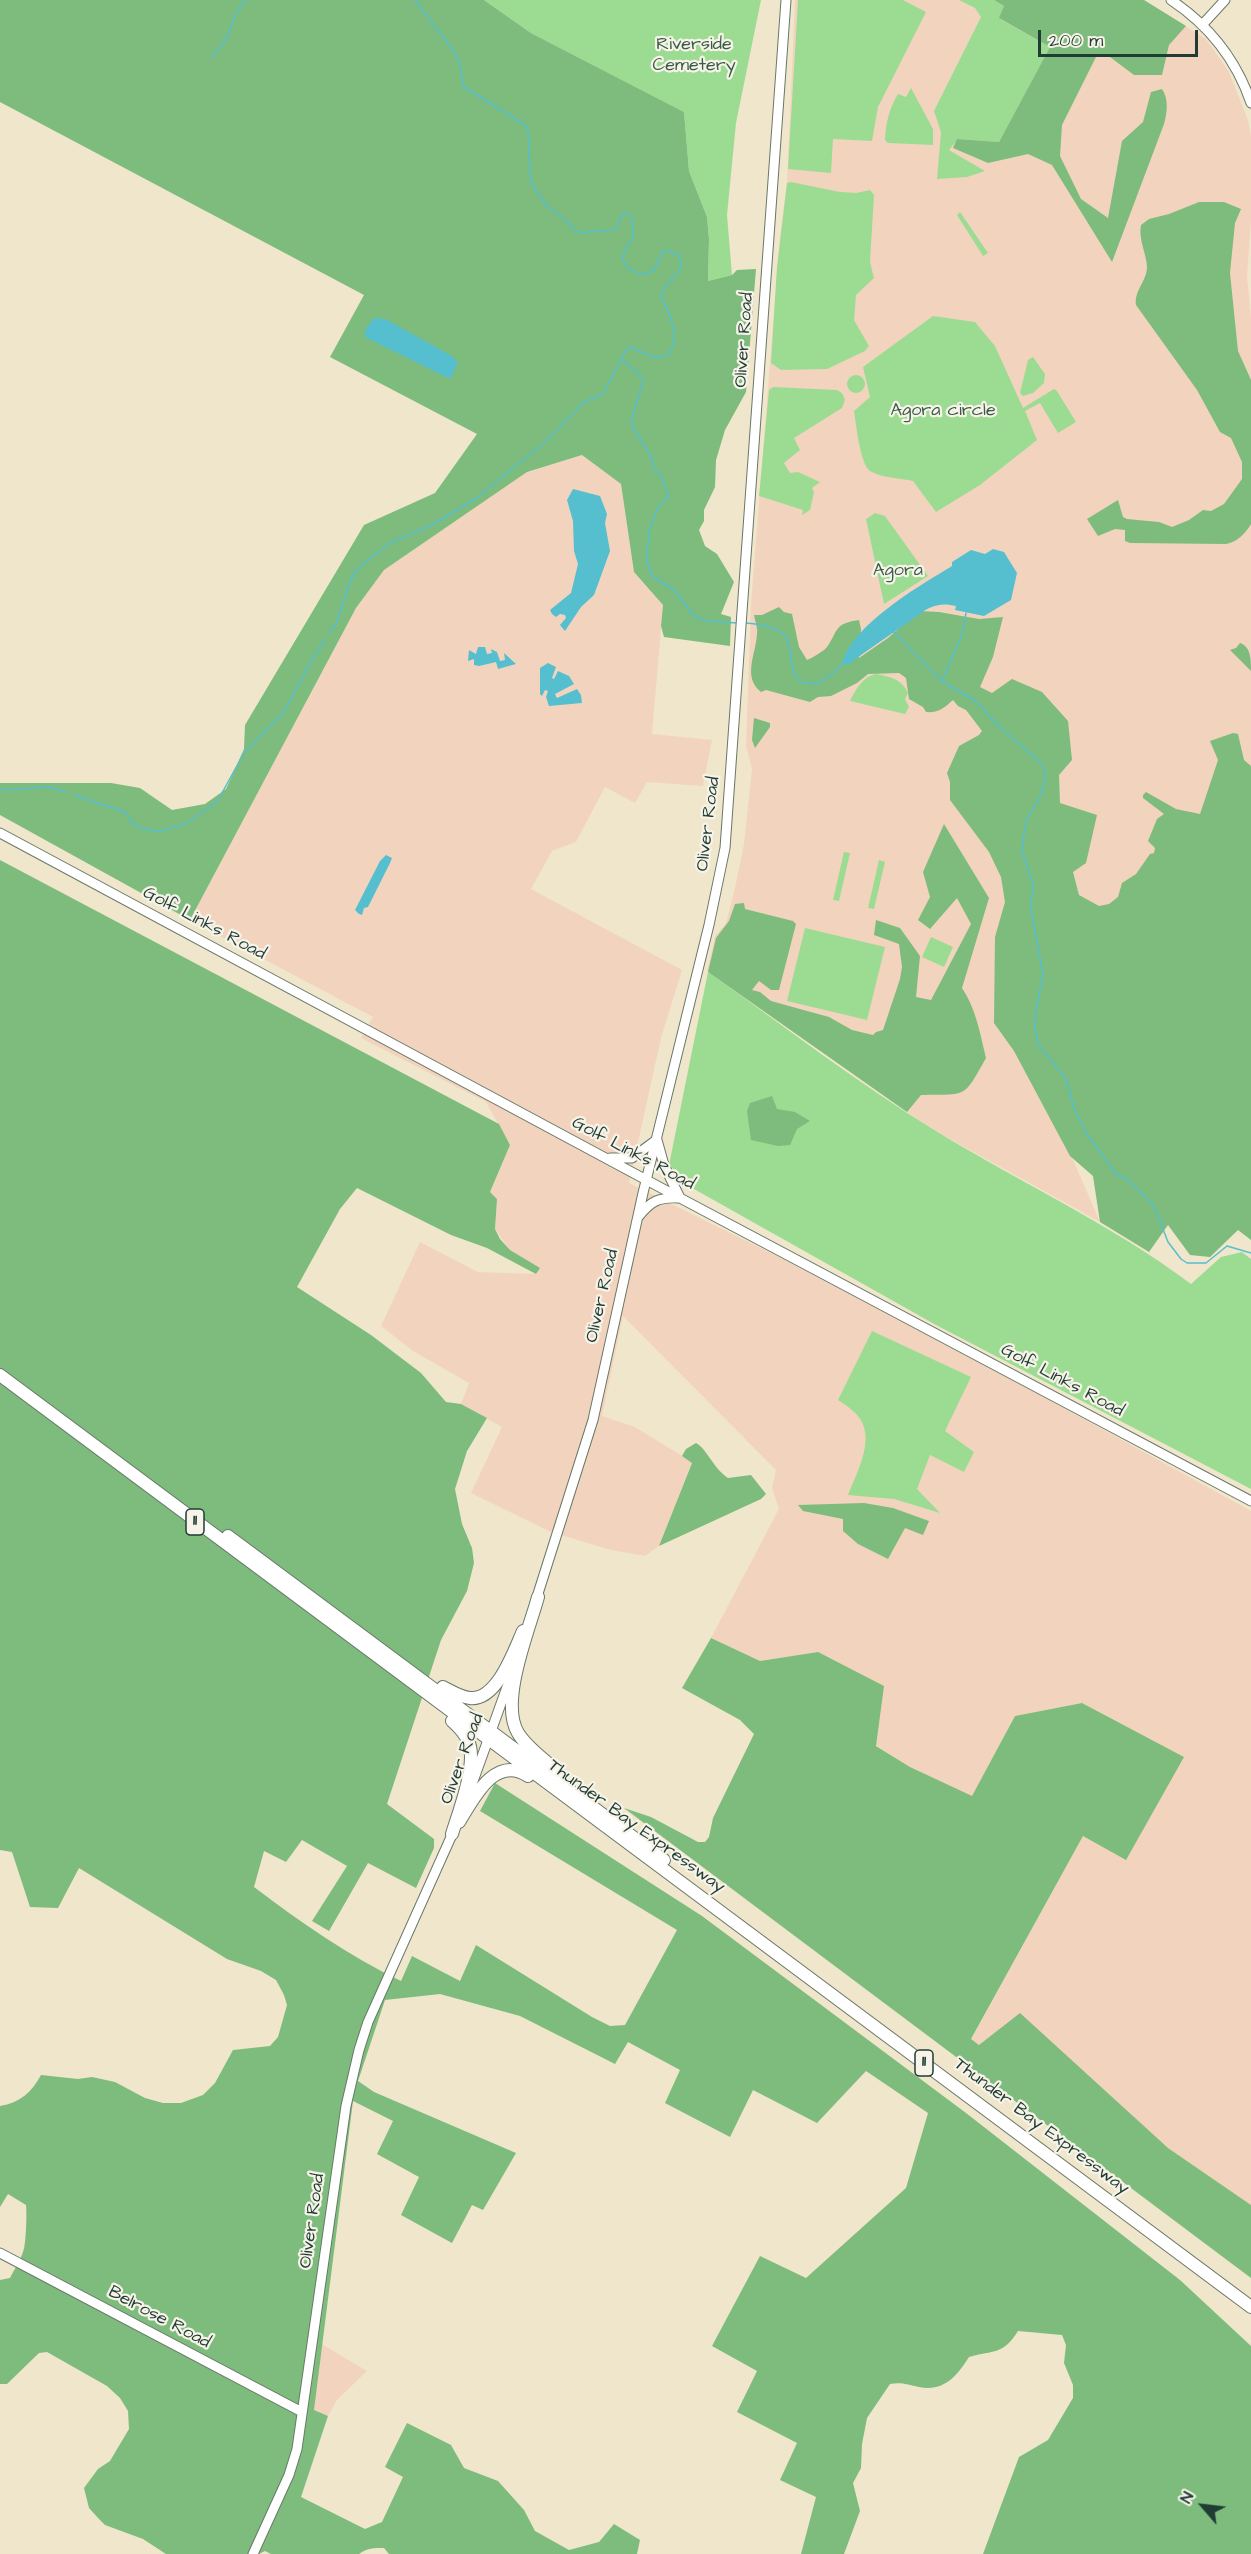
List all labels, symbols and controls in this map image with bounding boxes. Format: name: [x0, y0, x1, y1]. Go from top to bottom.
scale bar: [1041, 18, 1202, 56]
text: 200 m: [1049, 28, 1103, 53]
park label: Riverside Cemetery: [652, 34, 736, 76]
street label: Oliver Road: [731, 292, 759, 388]
park label: Agora circle: [890, 400, 996, 422]
park label: Agora: [873, 560, 923, 582]
street label: Oliver Road: [692, 775, 726, 873]
street label: Golf Links Road: [139, 883, 269, 965]
street label: Golf Links Road: [568, 1113, 698, 1195]
street label: Oliver Road: [582, 1247, 624, 1345]
street label: Golf Links Road: [997, 1340, 1127, 1422]
road number: 11: [186, 1509, 204, 1535]
street label: Oliver Road: [437, 1711, 489, 1807]
street label: Thunder Bay Expressway: [543, 1755, 729, 1899]
road number: 11: [915, 2050, 933, 2076]
street label: Thunder Bay Expressway: [949, 2054, 1133, 2200]
street label: Oliver Road: [296, 2172, 330, 2270]
street label: Belrose Road: [104, 2282, 214, 2354]
north arrow: [1173, 2476, 1233, 2536]
text: N: [1175, 2488, 1199, 2507]

